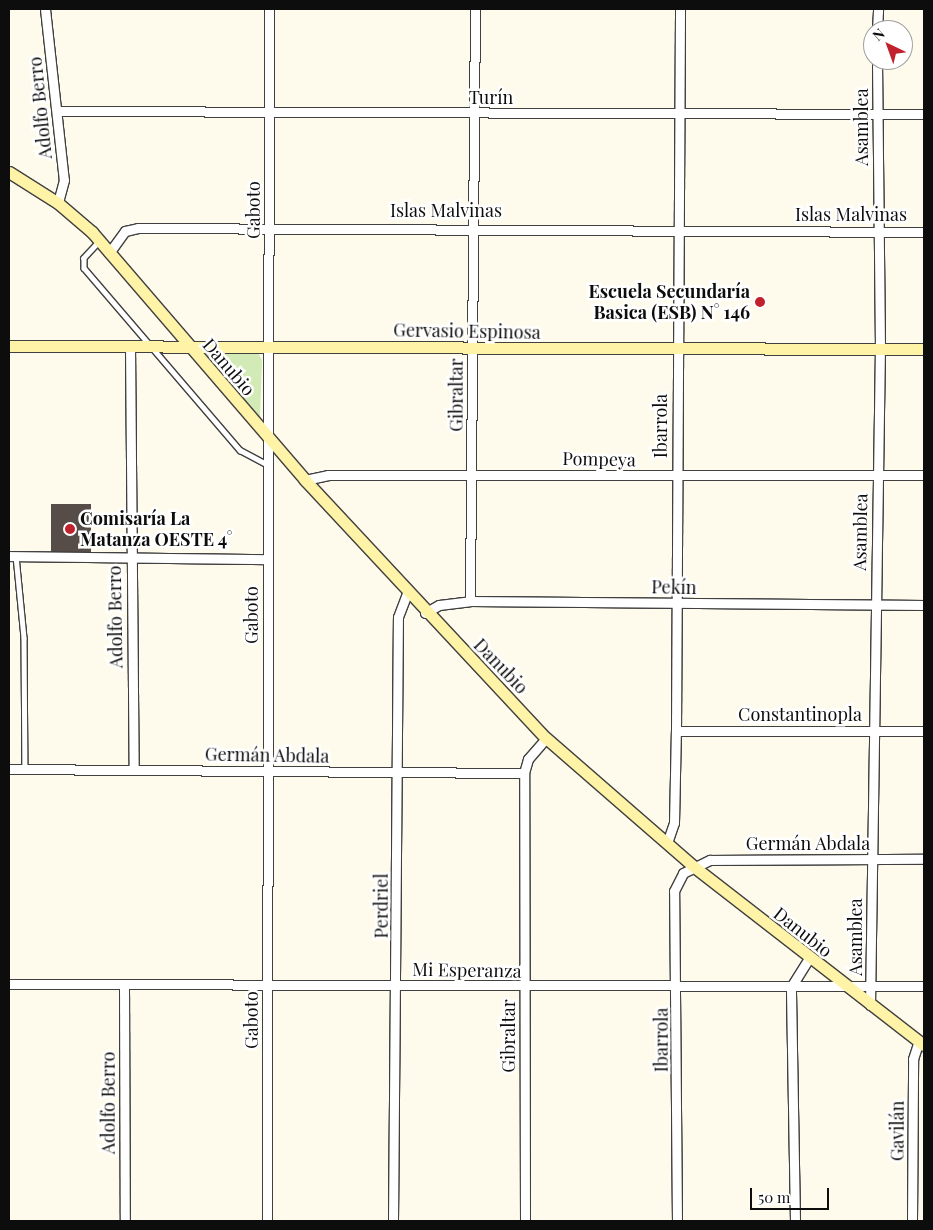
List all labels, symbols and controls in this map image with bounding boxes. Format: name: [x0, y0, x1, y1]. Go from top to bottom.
north arrow: [863, 20, 913, 70]
text: N: [868, 24, 888, 45]
street label: Adolfo Berro: [24, 56, 56, 160]
street label: Turín: [469, 86, 513, 108]
street label: Asamblea: [850, 88, 872, 166]
street label: Gaboto: [242, 181, 264, 239]
street label: Islas Malvinas: [390, 199, 502, 221]
street label: Islas Malvinas: [795, 203, 907, 225]
place label: Escuela Secundaría Basica (ESB) N° 146: [588, 281, 750, 324]
marker: Escuela Secundaría Basica (ESB) N° 146: [754, 296, 766, 308]
street label: Gervasio Espinosa: [393, 319, 541, 343]
street label: Danubio: [198, 334, 260, 400]
street label: Gibraltar: [445, 358, 467, 432]
street label: Ibarrola: [649, 394, 671, 458]
street label: Pompeya: [562, 448, 636, 470]
street label: Asamblea: [849, 493, 871, 571]
place label: Comisaría La Matanza OESTE 4°: [80, 508, 233, 550]
marker: Comisaría La Matanza OESTE 4°: [64, 523, 76, 535]
street label: Adolfo Berro: [103, 566, 127, 668]
street label: Pekín: [651, 576, 697, 598]
street label: Gaboto: [240, 586, 262, 644]
street label: Danubio: [469, 634, 533, 698]
street label: Constantinopla: [738, 703, 862, 725]
street label: Germán Abdala: [204, 743, 330, 767]
street label: Germán Abdala: [746, 832, 870, 854]
street label: Perdriel: [370, 873, 392, 939]
street label: Asamblea: [844, 898, 866, 976]
street label: Danubio: [769, 902, 837, 962]
street label: Mi Esperanza: [412, 958, 522, 982]
street label: Gaboto: [240, 991, 262, 1049]
street label: Gibraltar: [497, 999, 519, 1073]
street label: Ibarrola: [650, 1008, 672, 1072]
street label: Adolfo Berro: [97, 1052, 119, 1154]
street label: Gavilán: [886, 1101, 908, 1161]
scale bar: [753, 1178, 832, 1210]
text: 50 m: [758, 1187, 790, 1207]

